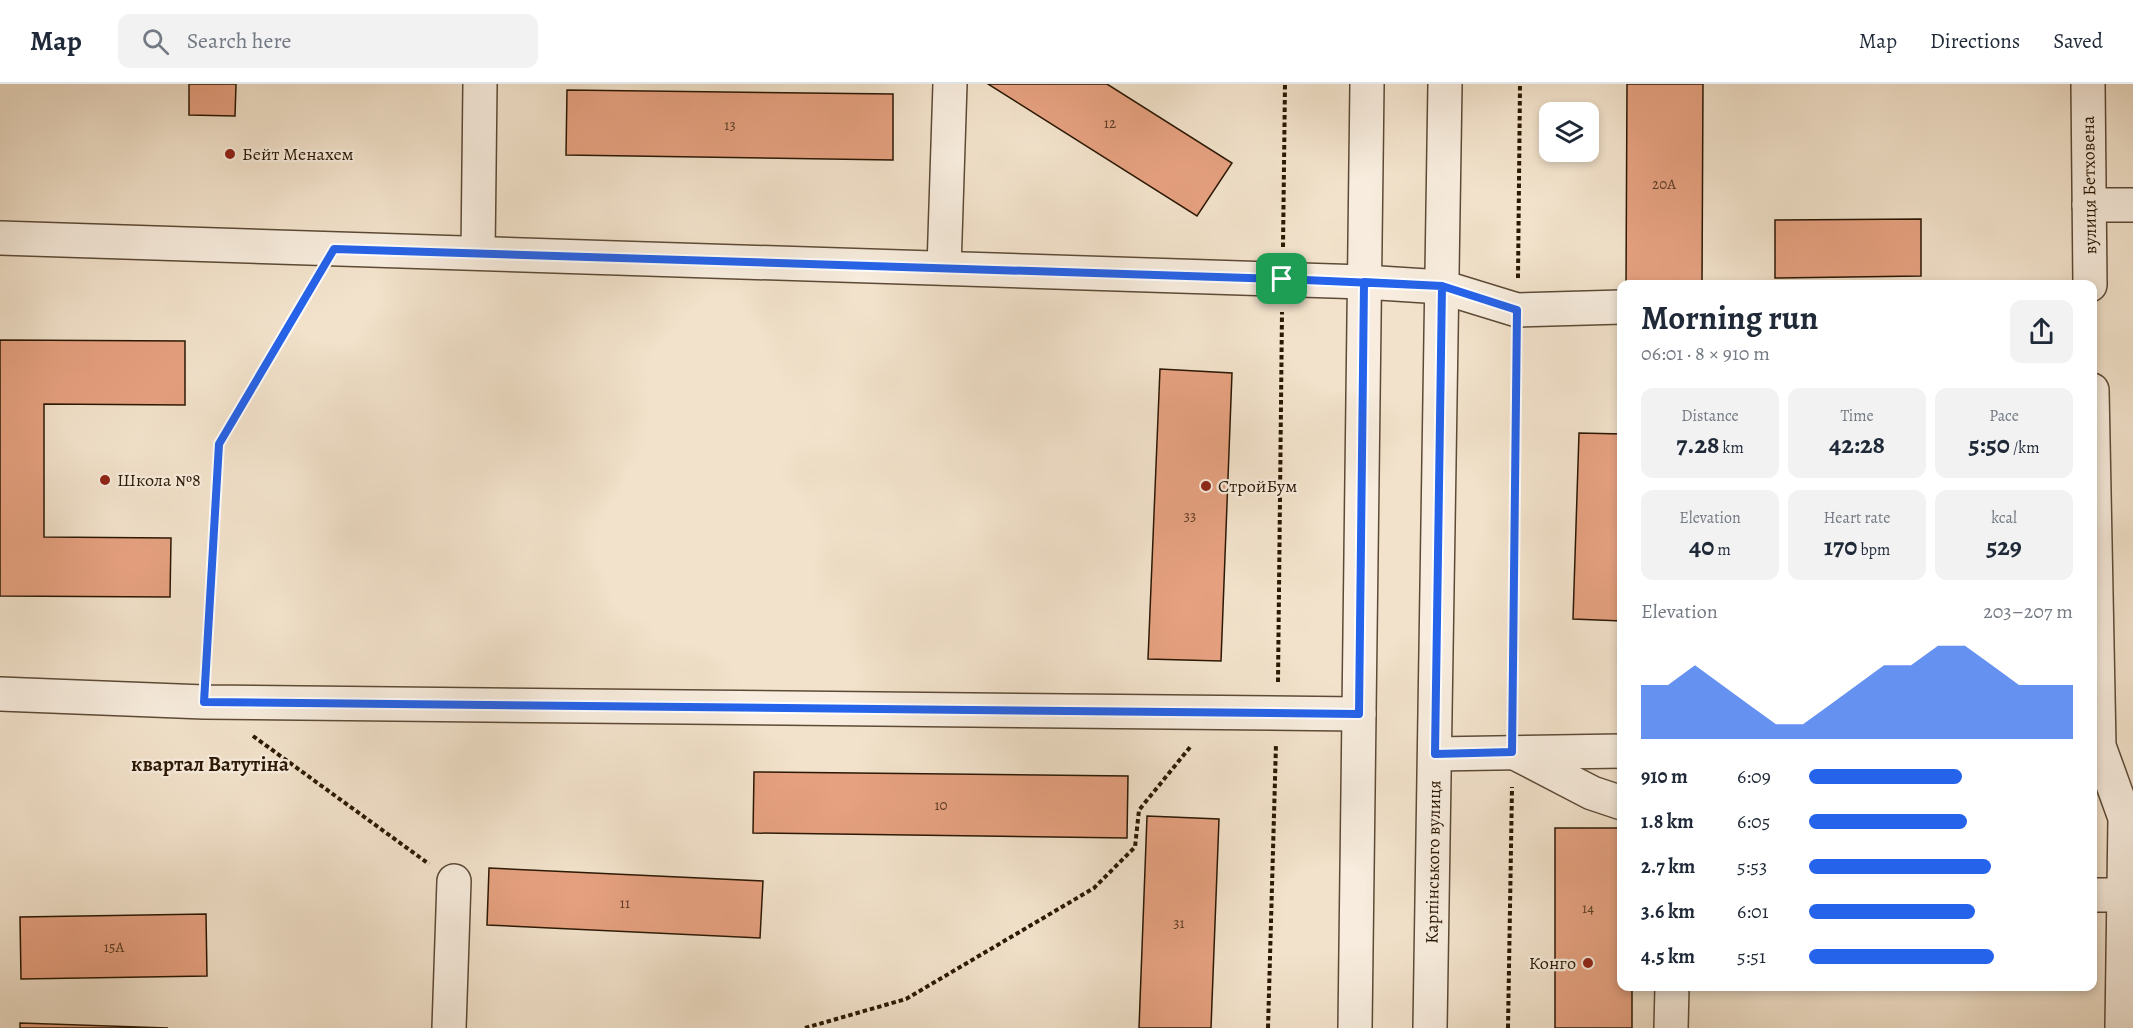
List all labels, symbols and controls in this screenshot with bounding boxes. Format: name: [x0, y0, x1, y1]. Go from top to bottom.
search box: [118, 14, 538, 68]
text: Map: [30, 22, 82, 60]
icon: search: [139, 25, 172, 58]
text: Search here: [187, 26, 291, 56]
text: Map: [1859, 27, 1897, 55]
text: Directions: [1930, 27, 2020, 55]
text: Saved: [2053, 27, 2103, 55]
map controls: [1539, 102, 1599, 162]
button: layers: [1539, 102, 1599, 162]
house number: 12: [1104, 113, 1116, 133]
house number: 13: [724, 115, 736, 135]
street label: вулиця Бетховена: [2076, 115, 2102, 254]
place label: Бейт Менахем: [242, 142, 354, 166]
marker: Бейт Менахем: [223, 147, 237, 161]
house number: 20А: [1652, 174, 1676, 194]
pin: [1256, 253, 1307, 304]
icon: arrive: [1265, 262, 1298, 295]
text: Morning run: [1641, 295, 1818, 340]
button: share: [2010, 300, 2073, 363]
text: 06:01 · 8 × 910 m: [1641, 340, 1770, 367]
text: Distance: [1681, 405, 1739, 427]
text: Time: [1840, 405, 1874, 427]
text: Pace: [1989, 405, 2019, 427]
text: 7.28: [1676, 427, 1719, 462]
text: 42:28: [1829, 427, 1885, 462]
text: 5:50: [1968, 427, 2010, 462]
text: km: [1719, 437, 1744, 459]
text: /km: [2010, 437, 2040, 459]
place label: Школа №8: [117, 468, 201, 492]
marker: Школа №8: [98, 473, 112, 487]
place label: СтройБум: [1218, 474, 1297, 498]
marker: СтройБум: [1199, 479, 1213, 493]
house number: 33: [1184, 506, 1196, 526]
text: Elevation: [1679, 507, 1741, 529]
text: Heart rate: [1824, 507, 1890, 529]
text: kcal: [1991, 507, 2017, 529]
text: 40: [1689, 529, 1714, 564]
text: 170: [1824, 529, 1857, 564]
text: 529: [1986, 529, 2022, 564]
text: m: [1714, 539, 1731, 561]
text: bpm: [1857, 539, 1890, 561]
text: Elevation: [1641, 598, 1718, 625]
text: 203–207 m: [1983, 598, 2073, 625]
district label: квартал Ватутіна: [131, 750, 289, 778]
text: 910 m: [1641, 763, 1688, 790]
text: 6:09: [1737, 763, 1771, 790]
street label: Карпінського вулиця: [1420, 780, 1446, 944]
house number: 10: [934, 795, 948, 815]
text: 1.8 km: [1641, 808, 1694, 835]
text: 6:05: [1737, 808, 1770, 835]
text: 2.7 km: [1641, 853, 1695, 880]
text: 5:53: [1737, 853, 1767, 880]
house number: 11: [620, 893, 630, 913]
house number: 14: [1582, 898, 1594, 918]
text: 3.6 km: [1641, 898, 1695, 925]
text: 6:01: [1737, 898, 1769, 925]
house number: 31: [1173, 913, 1185, 933]
house number: 15А: [104, 937, 124, 957]
text: 4.5 km: [1641, 943, 1695, 970]
text: 5:51: [1737, 943, 1766, 970]
place label: Конго: [1529, 951, 1576, 975]
marker: Конго: [1581, 956, 1595, 970]

